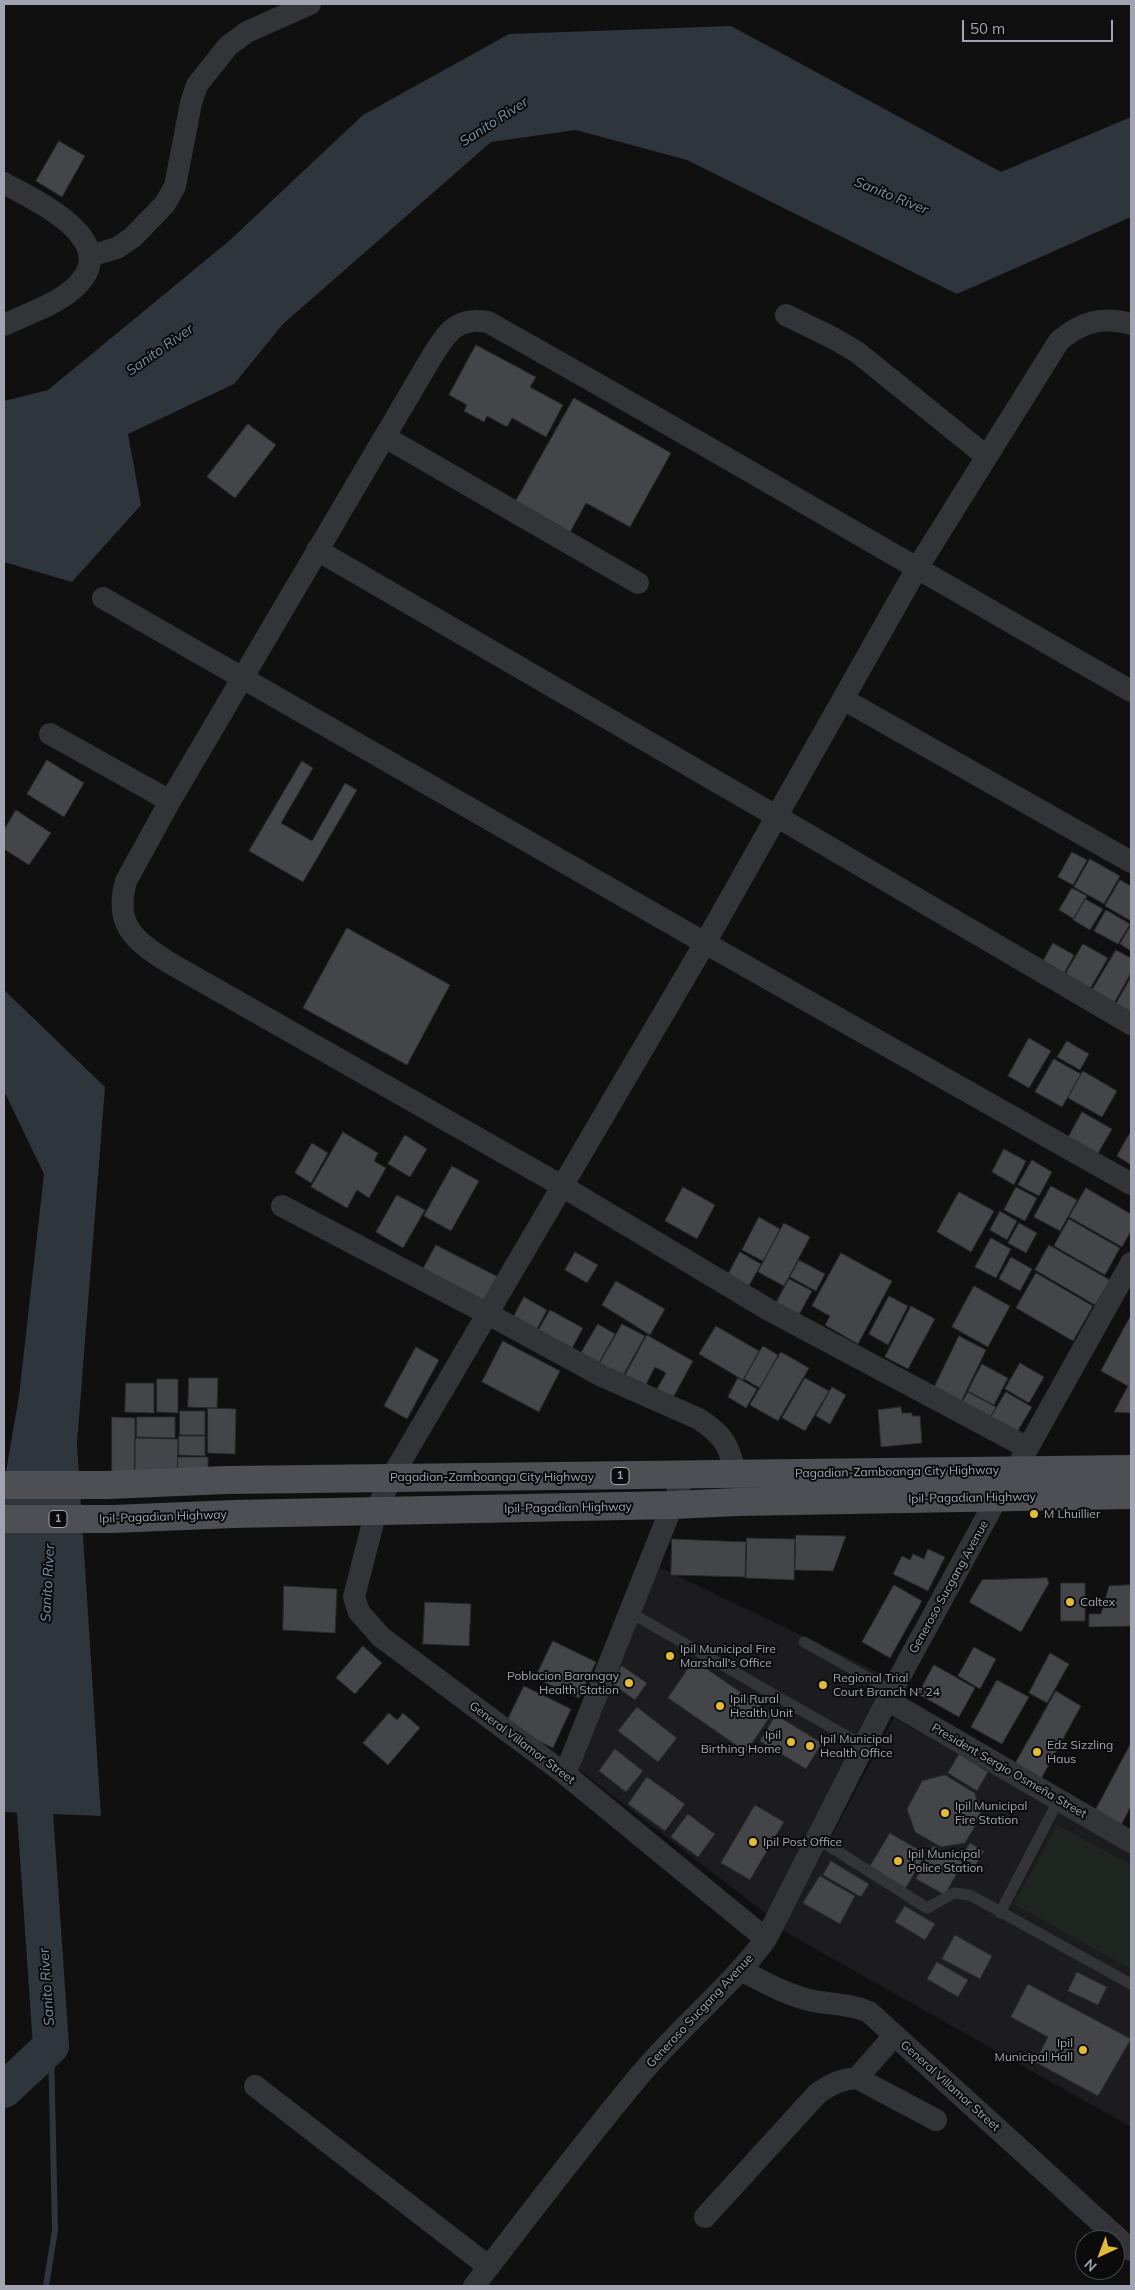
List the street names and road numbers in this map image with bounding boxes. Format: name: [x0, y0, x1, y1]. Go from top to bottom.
street label: Pagadian-Zamboanga City Highway: [795, 1463, 999, 1481]
road number: 1: [611, 1468, 629, 1484]
street label: Pagadian-Zamboanga City Highway: [390, 1470, 594, 1484]
street label: Ipil-Pagadian Highway: [908, 1490, 1036, 1506]
street label: Ipil-Pagadian Highway: [504, 1500, 632, 1516]
street label: Ipil-Pagadian Highway: [99, 1508, 227, 1526]
road number: 1: [49, 1510, 67, 1528]
street label: Generoso Sucgang Avenue: [906, 1518, 992, 1656]
street label: General Villamor Street: [466, 1699, 578, 1787]
street label: President Sergio Osmeña Street: [929, 1721, 1089, 1821]
street label: Generoso Sucgang Avenue: [644, 1951, 756, 2071]
street label: General Villamor Street: [897, 2038, 1003, 2134]

